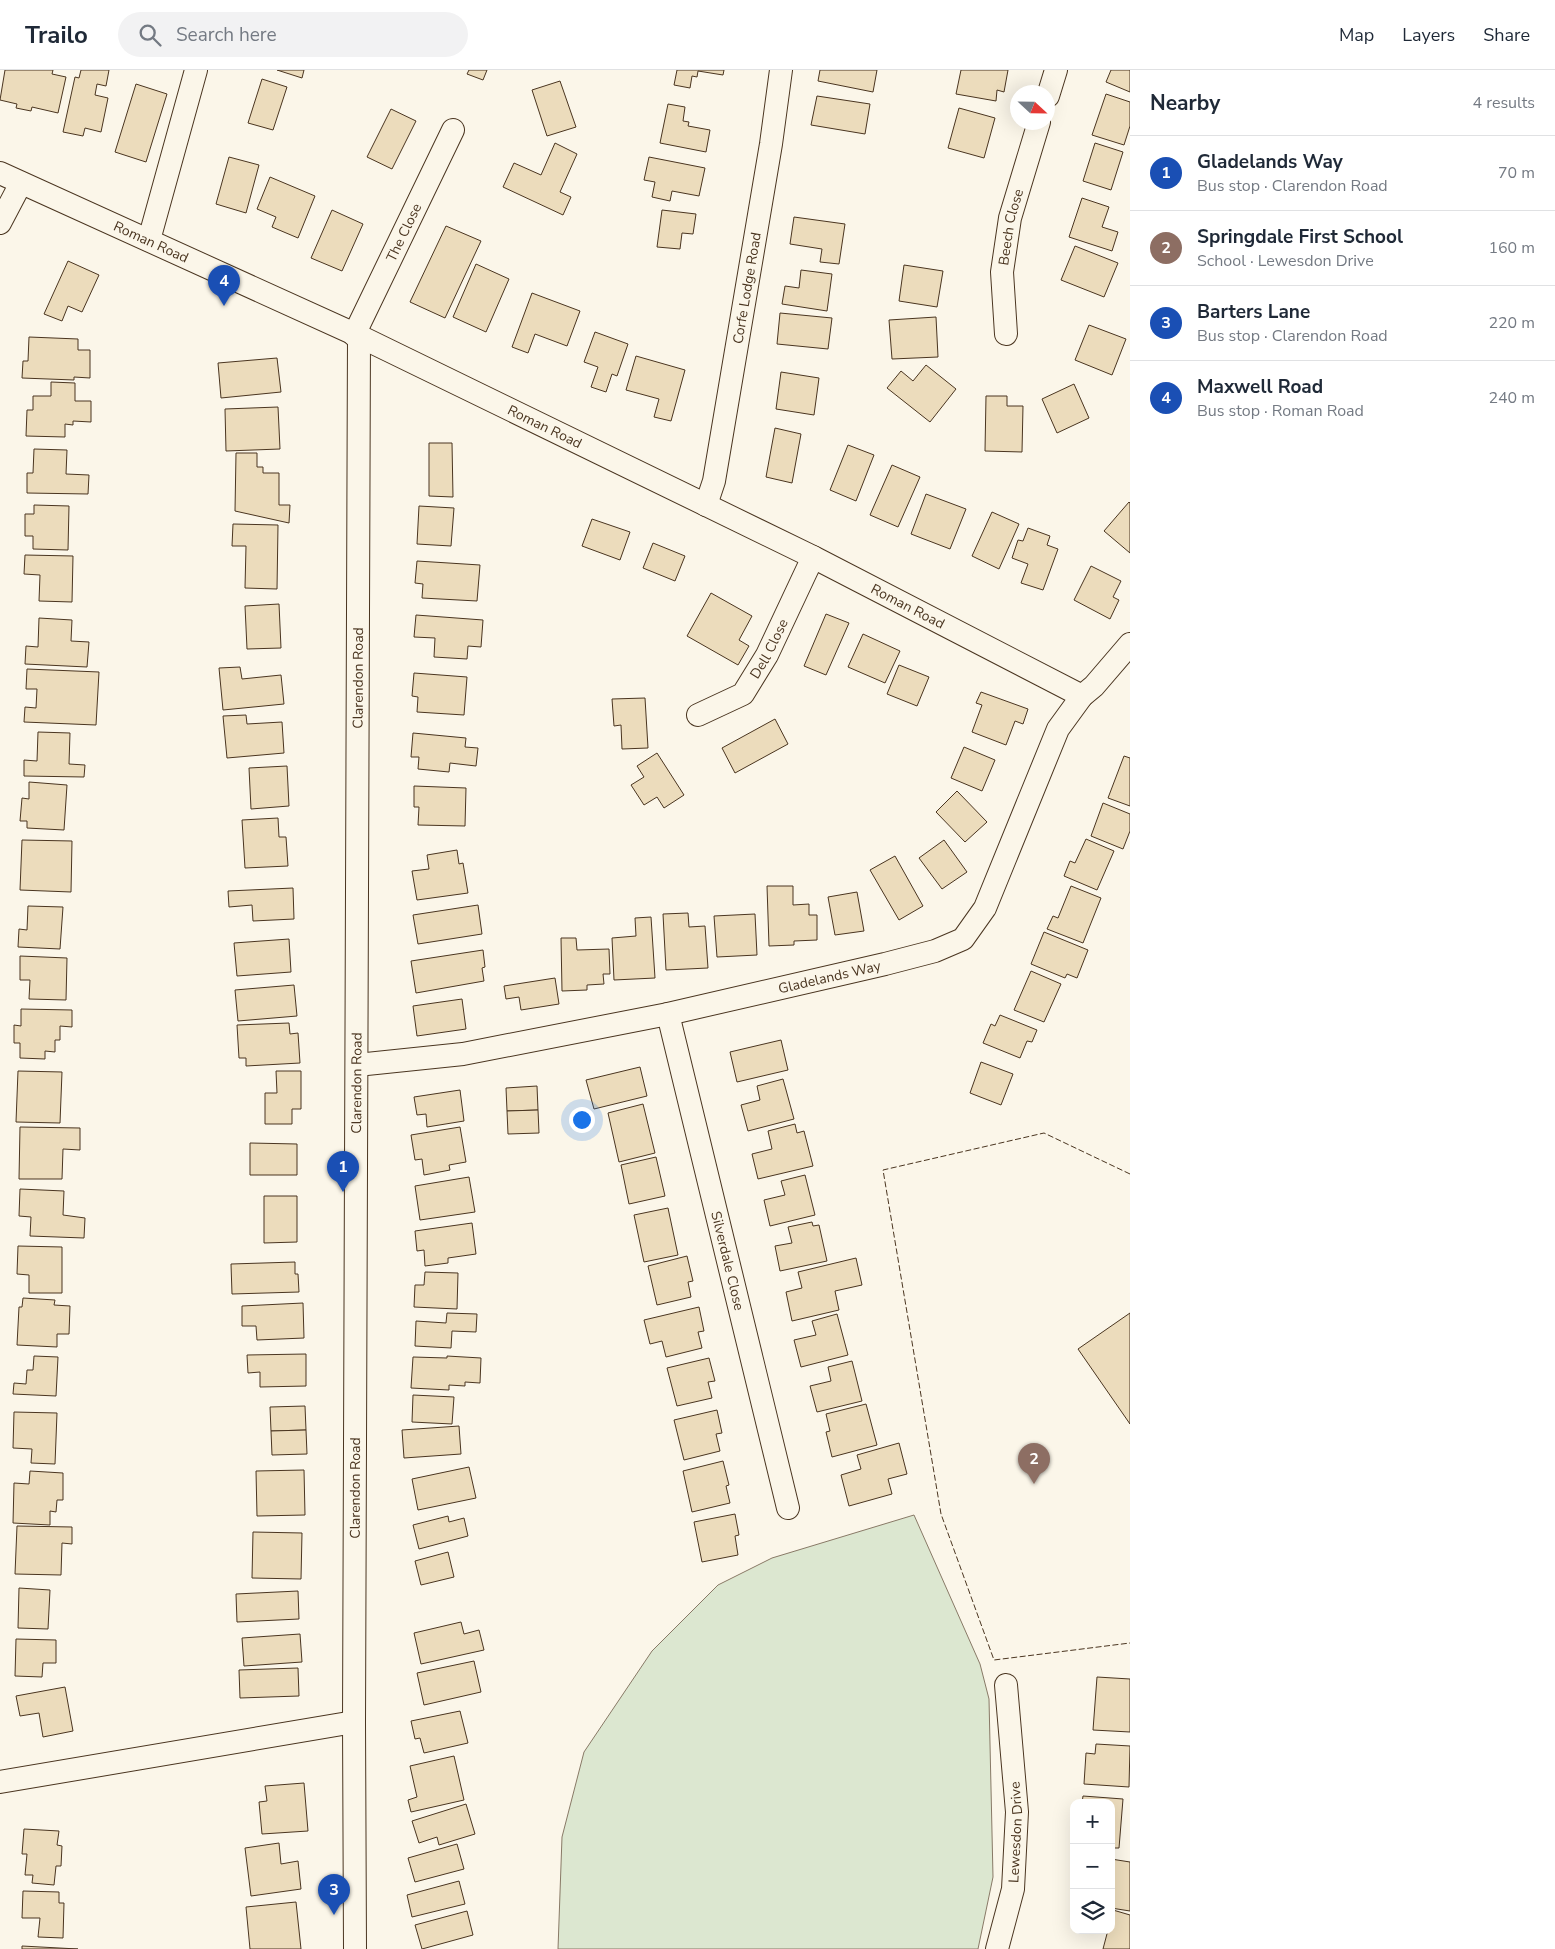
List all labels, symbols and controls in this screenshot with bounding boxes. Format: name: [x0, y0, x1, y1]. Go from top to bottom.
search box: [118, 12, 468, 57]
text: Trailo: [25, 19, 88, 51]
icon: search: [136, 21, 164, 49]
text: Search here: [176, 22, 277, 48]
text: Map: [1339, 23, 1374, 47]
text: Layers: [1402, 23, 1455, 47]
text: Share: [1483, 23, 1530, 47]
north arrow: [1010, 85, 1055, 130]
text: Nearby: [1150, 89, 1220, 117]
text: 4 results: [1473, 92, 1535, 114]
text: Gladelands Way: [1197, 149, 1343, 175]
text: 1: [1161, 162, 1171, 184]
text: 70 m: [1498, 162, 1535, 184]
text: Bus stop · Clarendon Road: [1197, 175, 1388, 197]
street label: Beech Close: [994, 186, 1028, 267]
street label: The Close: [382, 200, 426, 265]
street label: Roman Road: [110, 217, 192, 267]
text: Springdale First School: [1197, 224, 1403, 250]
street label: Corfe Lodge Road: [728, 231, 766, 345]
text: 2: [1161, 237, 1171, 259]
text: 160 m: [1488, 237, 1535, 259]
text: School · Lewesdon Drive: [1197, 250, 1374, 272]
pin: 4: [208, 265, 240, 306]
text: Barters Lane: [1197, 299, 1310, 325]
text: 3: [1161, 312, 1171, 334]
text: 220 m: [1488, 312, 1535, 334]
text: Bus stop · Clarendon Road: [1197, 325, 1388, 347]
text: Maxwell Road: [1197, 374, 1323, 400]
text: 4: [1161, 387, 1171, 409]
text: 240 m: [1488, 387, 1535, 409]
text: Bus stop · Roman Road: [1197, 400, 1364, 422]
street label: Roman Road: [504, 401, 585, 453]
street label: Roman Road: [867, 580, 948, 633]
street label: Dell Close: [746, 616, 793, 682]
street label: Clarendon Road: [349, 627, 368, 729]
street label: Gladelands Way: [776, 956, 883, 998]
street label: Clarendon Road: [347, 1032, 366, 1134]
your location: [569, 1107, 595, 1133]
pin: 1: [327, 1151, 359, 1192]
street label: Silverdale Close: [706, 1209, 749, 1313]
street label: Clarendon Road: [346, 1437, 365, 1539]
pin: 2: [1018, 1443, 1050, 1484]
street label: Lewesdon Drive: [1004, 1781, 1027, 1883]
map controls: [1070, 1799, 1115, 1934]
button: +: [1070, 1799, 1115, 1844]
button: −: [1070, 1844, 1115, 1889]
pin: 3: [318, 1874, 350, 1915]
button: layers: [1070, 1889, 1115, 1934]

